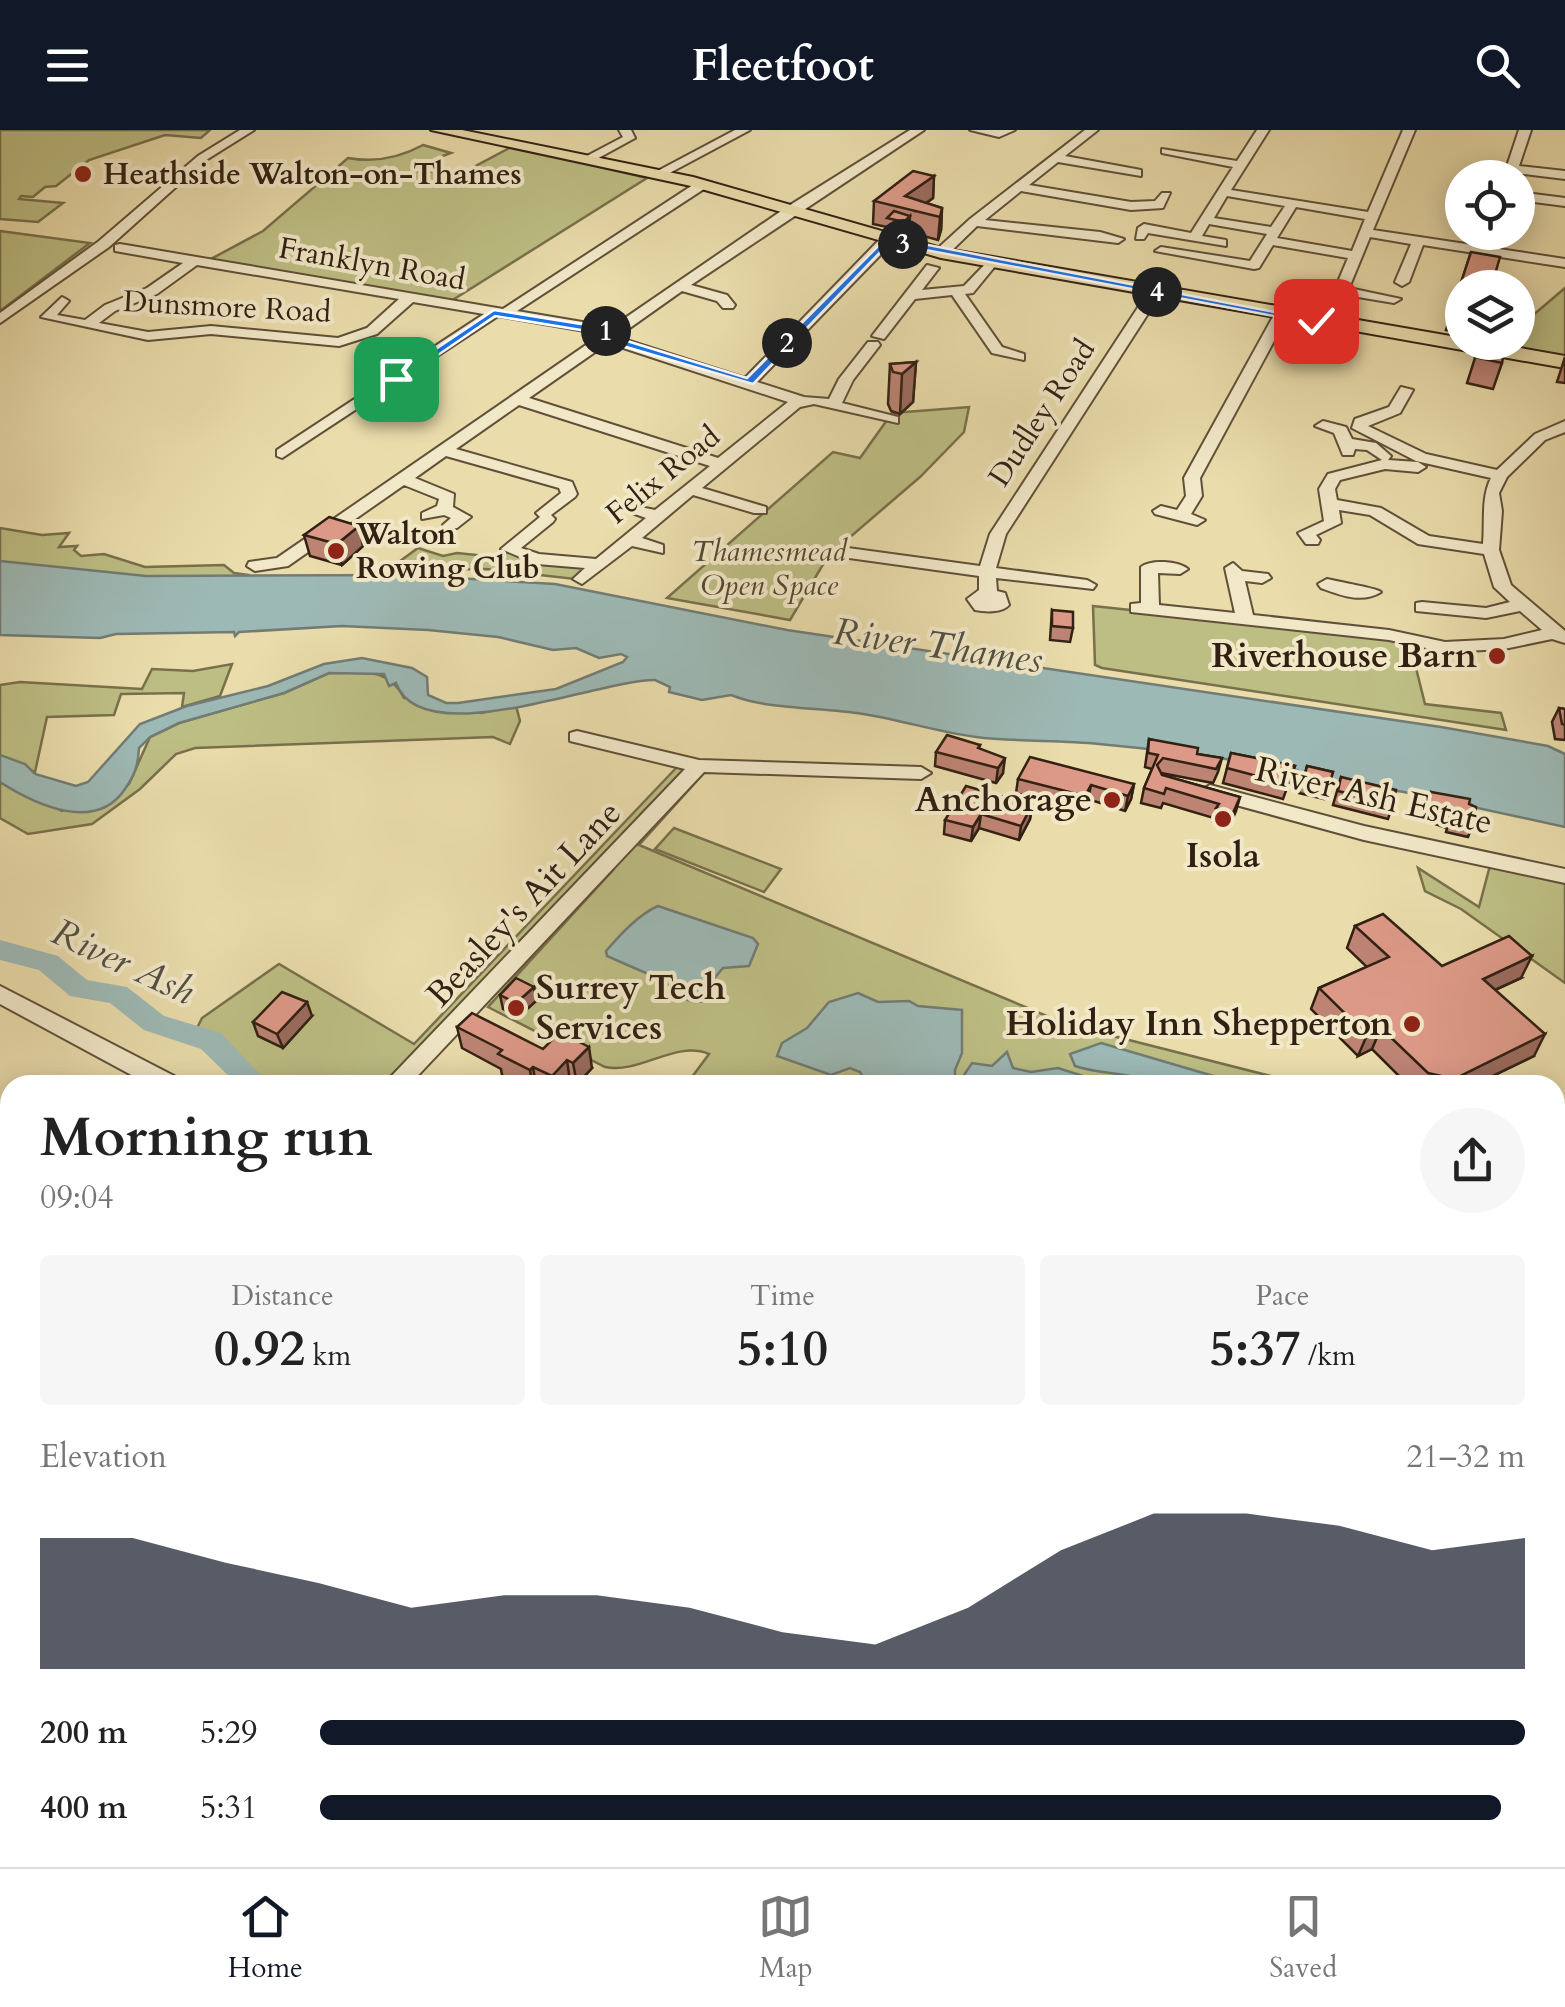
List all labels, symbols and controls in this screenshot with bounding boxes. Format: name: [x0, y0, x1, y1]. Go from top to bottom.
text: Fleetfoot: [691, 35, 874, 96]
icon: menu: [40, 38, 95, 93]
icon: search: [1470, 38, 1525, 93]
place label: Heathside Walton-on-Thames: [103, 154, 522, 195]
map controls: [1445, 160, 1535, 360]
button: locate: [1445, 160, 1535, 250]
marker: Heathside Walton-on-Thames: [72, 163, 94, 185]
pin: 3: [878, 219, 928, 269]
text: 3: [896, 225, 910, 263]
street label: Franklyn Road: [276, 227, 468, 301]
pin: 4: [1132, 267, 1182, 317]
button: layers: [1445, 270, 1535, 360]
text: 4: [1150, 273, 1164, 311]
pin: [1274, 279, 1359, 364]
street label: Dunsmore Road: [122, 281, 332, 333]
icon: check: [1289, 294, 1344, 349]
pin: 1: [581, 306, 631, 356]
text: 1: [599, 312, 613, 350]
pin: 2: [762, 318, 812, 368]
text: 2: [780, 324, 794, 362]
street label: Dudley Road: [979, 331, 1105, 495]
pin: [354, 337, 439, 422]
icon: arrive: [369, 352, 424, 407]
street label: Felix Road: [597, 416, 729, 534]
place label: Walton Rowing Club: [355, 514, 540, 589]
park label: Thamesmead Open Space: [691, 531, 848, 606]
marker: Walton Rowing Club: [325, 540, 347, 562]
water label: River Thames: [830, 606, 1046, 686]
place label: Riverhouse Barn: [1211, 632, 1478, 680]
marker: Riverhouse Barn: [1486, 645, 1508, 667]
street label: River Ash Estate: [1251, 745, 1497, 847]
place label: Anchorage: [915, 776, 1092, 824]
marker: Anchorage: [1101, 789, 1123, 811]
street label: Beasley's Ait Lane: [416, 790, 632, 1018]
marker: Isola: [1212, 808, 1234, 830]
place label: Isola: [1186, 832, 1260, 880]
water label: River Ash: [43, 906, 203, 1018]
place label: Surrey Tech Services: [536, 964, 726, 1052]
marker: Surrey Tech Services: [505, 997, 527, 1019]
place label: Holiday Inn Shepperton: [1005, 1000, 1393, 1048]
marker: Holiday Inn Shepperton: [1401, 1013, 1423, 1035]
text: Morning run: [40, 1101, 373, 1175]
button: share: [1420, 1108, 1525, 1213]
text: 09:04: [40, 1176, 114, 1220]
text: Distance: [231, 1277, 334, 1315]
text: Time: [750, 1277, 815, 1315]
text: Pace: [1255, 1277, 1310, 1315]
text: 0.92: [214, 1315, 305, 1383]
text: 5:10: [737, 1315, 828, 1383]
text: 5:37: [1209, 1315, 1301, 1383]
text: km: [305, 1337, 351, 1375]
text: /km: [1301, 1337, 1356, 1375]
text: Elevation: [40, 1435, 167, 1479]
text: 21–32 m: [1406, 1435, 1525, 1479]
text: 200 m: [40, 1711, 127, 1755]
text: 5:29: [200, 1711, 257, 1755]
text: 400 m: [40, 1786, 127, 1830]
text: 5:31: [200, 1786, 257, 1830]
tab: Home: [228, 1889, 303, 1987]
tab: Map: [758, 1889, 813, 1987]
tab: Saved: [1269, 1889, 1337, 1987]

